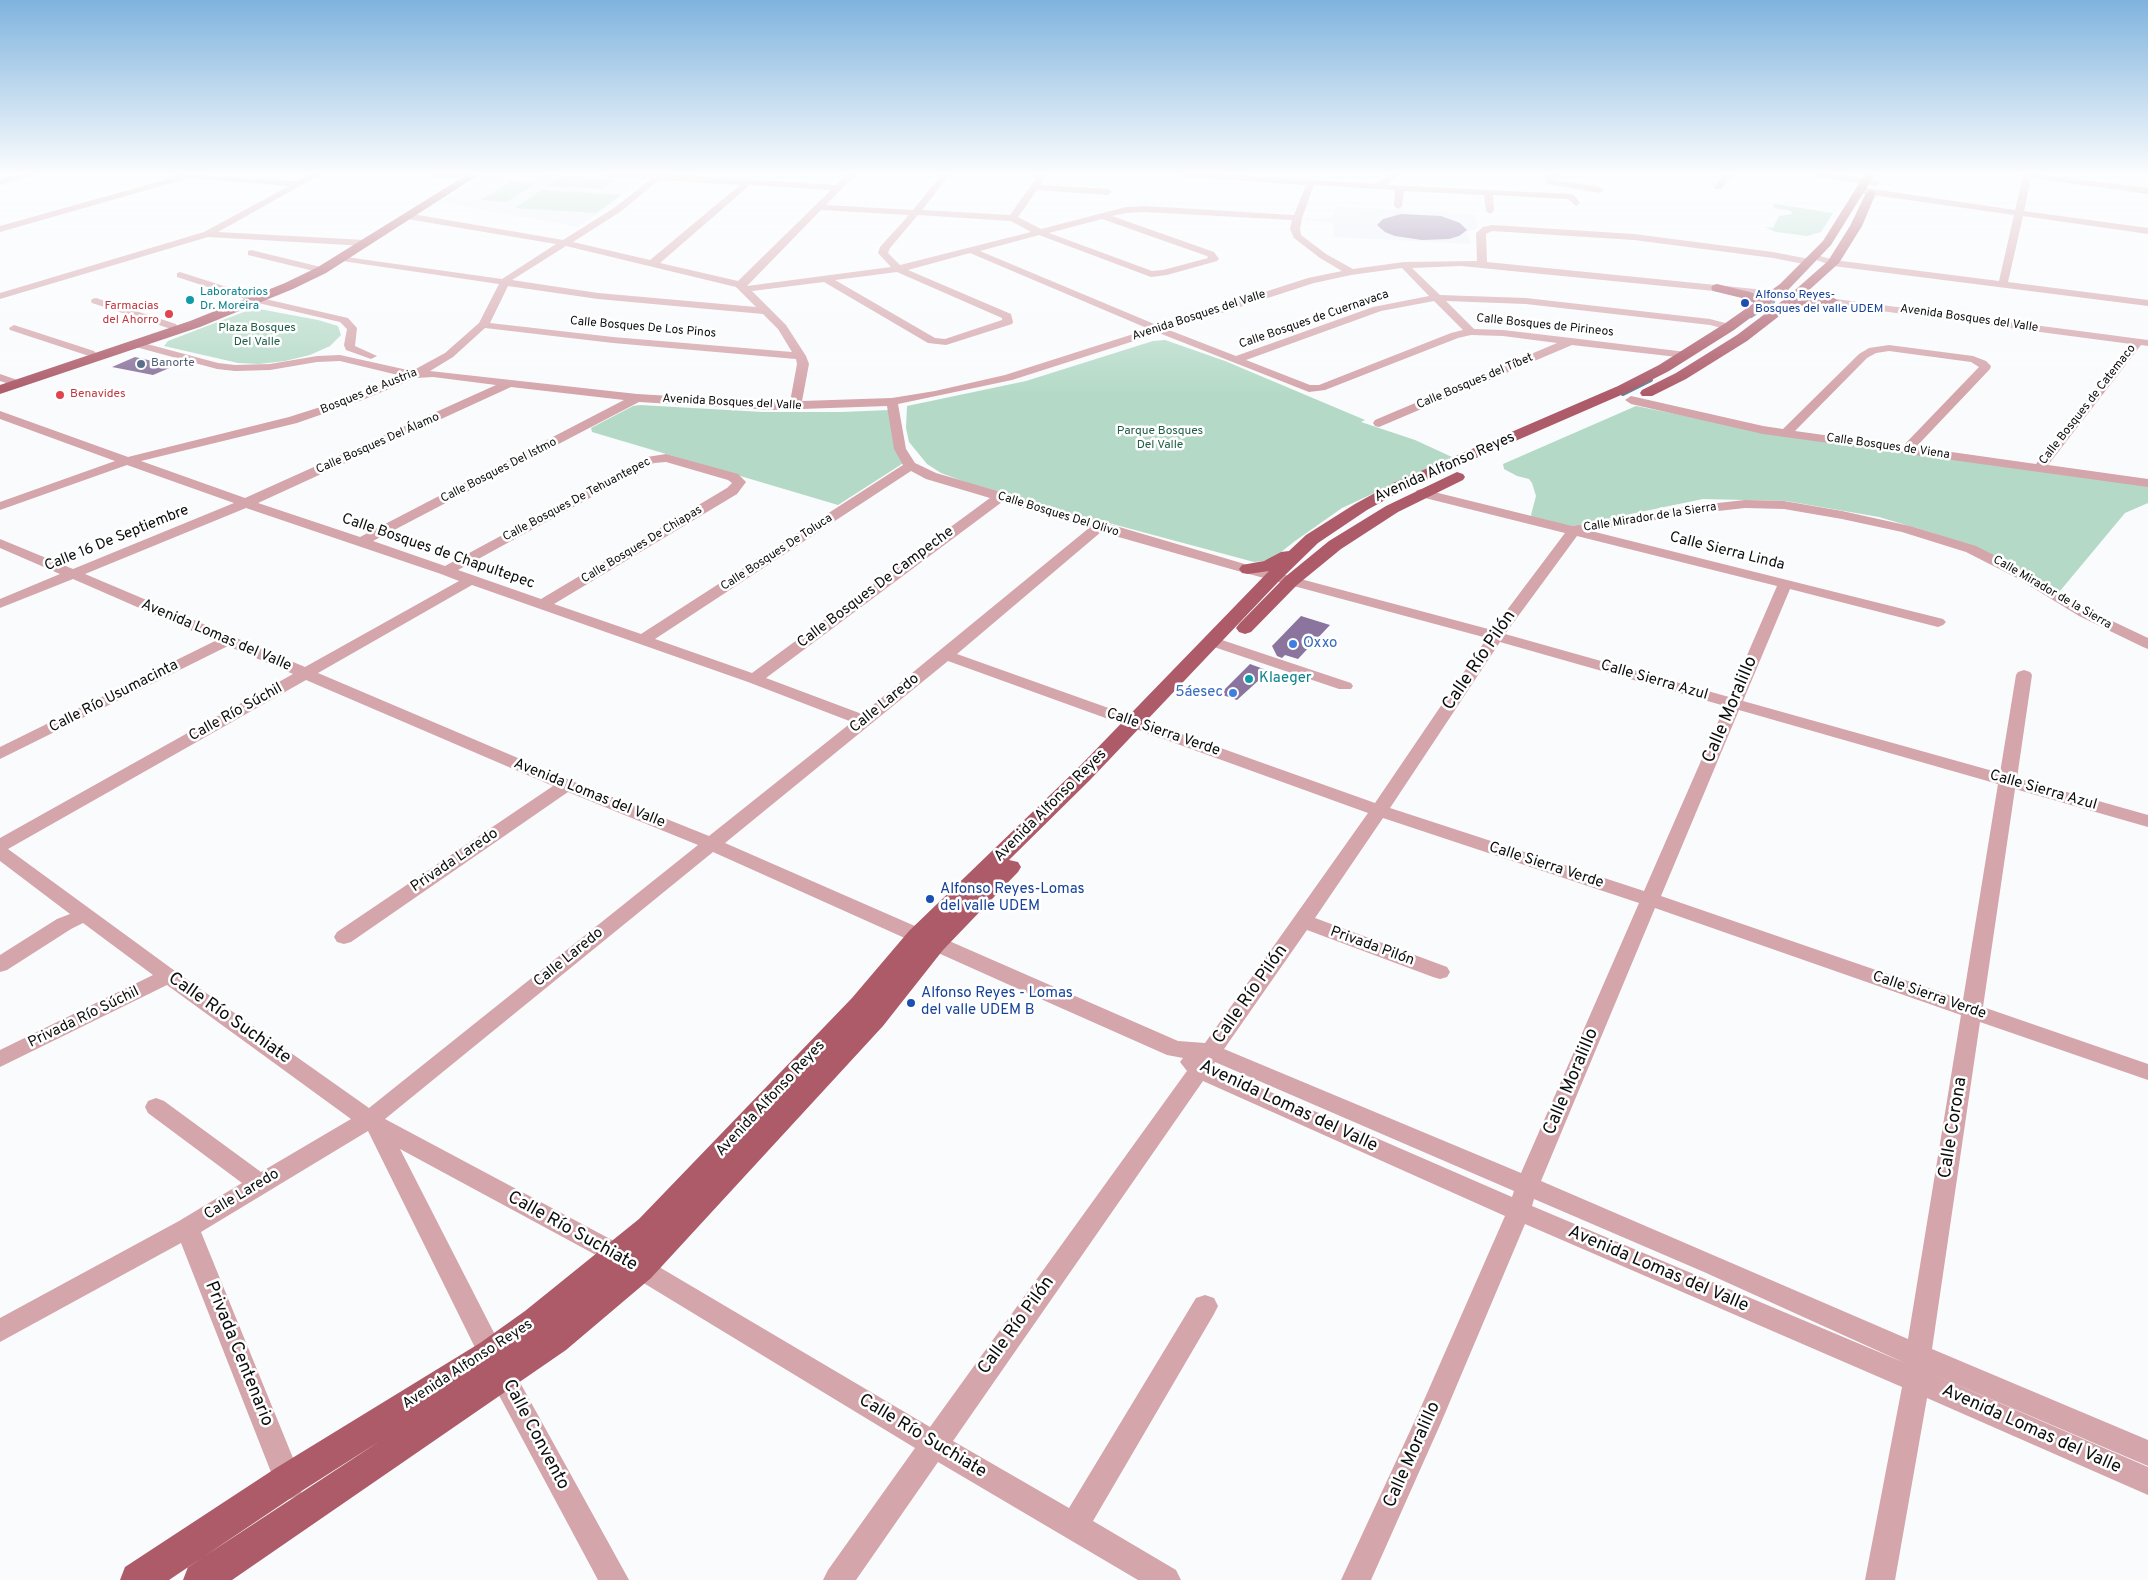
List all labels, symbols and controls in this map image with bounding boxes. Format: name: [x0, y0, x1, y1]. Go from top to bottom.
place label: Laboratorios Dr. Moreira: [200, 286, 268, 314]
street label: Avenida Bosques del Valle: [1130, 288, 1268, 344]
street label: Calle Bosques de Cuernavaca: [1237, 288, 1391, 352]
place label: Alfonso Reyes- Bosques del valle UDEM: [1755, 289, 1883, 317]
marker: Laboratorios Dr. Moreira: [184, 294, 196, 306]
marker: Alfonso Reyes- Bosques del valle UDEM: [1739, 297, 1751, 309]
place label: Farmacias del Ahorro: [102, 300, 159, 328]
street label: Avenida Bosques del Valle: [1899, 302, 2039, 336]
marker: Farmacias del Ahorro: [163, 308, 175, 320]
street label: Calle Bosques de Pirineos: [1476, 312, 1614, 340]
street label: Calle Bosques De Los Pinos: [569, 314, 717, 342]
park label: Plaza Bosques Del Valle: [218, 322, 296, 350]
street label: Calle Bosques de Catemaco: [2037, 342, 2139, 468]
street label: Calle Bosques del Tíbet: [1415, 351, 1535, 413]
place label: Banorte: [151, 357, 195, 371]
marker: Banorte: [135, 358, 147, 370]
street label: Bosques de Austria: [319, 366, 419, 418]
place label: Benavides: [70, 388, 126, 402]
marker: Benavides: [54, 389, 66, 401]
street label: Avenida Bosques del Valle: [662, 392, 802, 414]
street label: Calle Bosques Del Álamo: [314, 410, 442, 478]
park label: Parque Bosques Del Valle: [1117, 425, 1203, 453]
street label: Avenida Alfonso Reyes: [1372, 429, 1518, 507]
street label: Calle Bosques de Viena: [1825, 431, 1951, 463]
street label: Calle Bosques Del Istmo: [439, 435, 559, 507]
street label: Calle Bosques De Tehuantepec: [501, 455, 653, 545]
street label: Calle Bosques Del Olivo: [996, 490, 1120, 540]
street label: Calle Mirador de la Sierra: [1582, 500, 1718, 536]
street label: Calle 16 De Septiembre: [42, 502, 192, 576]
street label: Calle Bosques De Chiapas: [579, 503, 705, 587]
street label: Calle Bosques de Chapultepec: [339, 510, 537, 594]
street label: Calle Bosques De Toluca: [719, 512, 835, 594]
street label: Calle Bosques De Campeche: [794, 523, 958, 653]
street label: Calle Sierra Linda: [1668, 529, 1786, 575]
street label: Calle Mirador de la Sierra: [1990, 553, 2114, 633]
street label: Avenida Lomas del Valle: [138, 596, 294, 676]
street label: Calle Río Pilón: [1439, 607, 1521, 715]
place label: Oxxo: [1303, 635, 1337, 653]
marker: Oxxo: [1287, 638, 1299, 650]
street label: Calle Moralillo: [1699, 653, 1763, 767]
street label: Calle Río Usumacinta: [47, 657, 181, 737]
street label: Calle Sierra Azul: [1598, 657, 1710, 705]
place label: Klaeger: [1259, 670, 1312, 688]
street label: Calle Laredo: [847, 671, 923, 737]
marker: Klaeger: [1243, 673, 1255, 685]
street label: Calle Río Súchil: [186, 680, 286, 746]
place label: 5áesec: [1175, 684, 1223, 702]
marker: 5áesec: [1227, 687, 1239, 699]
street label: Calle Sierra Verde: [1104, 705, 1222, 761]
street label: Avenida Alfonso Reyes: [991, 746, 1111, 866]
street label: Avenida Lomas del Valle: [511, 755, 667, 833]
street label: Calle Sierra Azul: [1987, 767, 2099, 815]
street label: Privada Laredo: [408, 825, 502, 897]
street label: Calle Sierra Verde: [1486, 839, 1606, 893]
place label: Alfonso Reyes-Lomas del valle UDEM: [940, 881, 1085, 916]
marker: Alfonso Reyes-Lomas del valle UDEM: [924, 893, 936, 905]
street label: Privada Pilón: [1327, 923, 1417, 971]
street label: Calle Laredo: [531, 925, 607, 991]
street label: Calle Río Pilón: [1209, 941, 1293, 1049]
street label: Calle Río Suchiate: [163, 968, 295, 1070]
street label: Calle Sierra Verde: [1870, 968, 1988, 1024]
street label: Privada Río Súchil: [26, 983, 142, 1053]
place label: Alfonso Reyes - Lomas del valle UDEM B: [921, 985, 1073, 1020]
marker: Alfonso Reyes - Lomas del valle UDEM B: [905, 997, 917, 1009]
street label: Calle Moralillo: [1540, 1025, 1604, 1139]
street label: Avenida Alfonso Reyes: [713, 1037, 829, 1161]
street label: Avenida Lomas del Valle: [1195, 1056, 1381, 1158]
street label: Calle Corona: [1935, 1076, 1973, 1180]
street label: Calle Laredo: [201, 1166, 283, 1224]
street label: Calle Río Suchiate: [503, 1187, 641, 1277]
street label: Avenida Lomas del Valle: [1564, 1222, 1752, 1318]
street label: Calle Río Pilón: [974, 1273, 1060, 1379]
street label: Privada Centenario: [199, 1278, 277, 1430]
street label: Avenida Alfonso Reyes: [399, 1316, 537, 1414]
street label: Calle Convento: [497, 1376, 573, 1494]
street label: Avenida Lomas del Valle: [1938, 1381, 2124, 1479]
street label: Calle Río Suchiate: [854, 1390, 990, 1484]
street label: Calle Moralillo: [1380, 1399, 1446, 1511]

